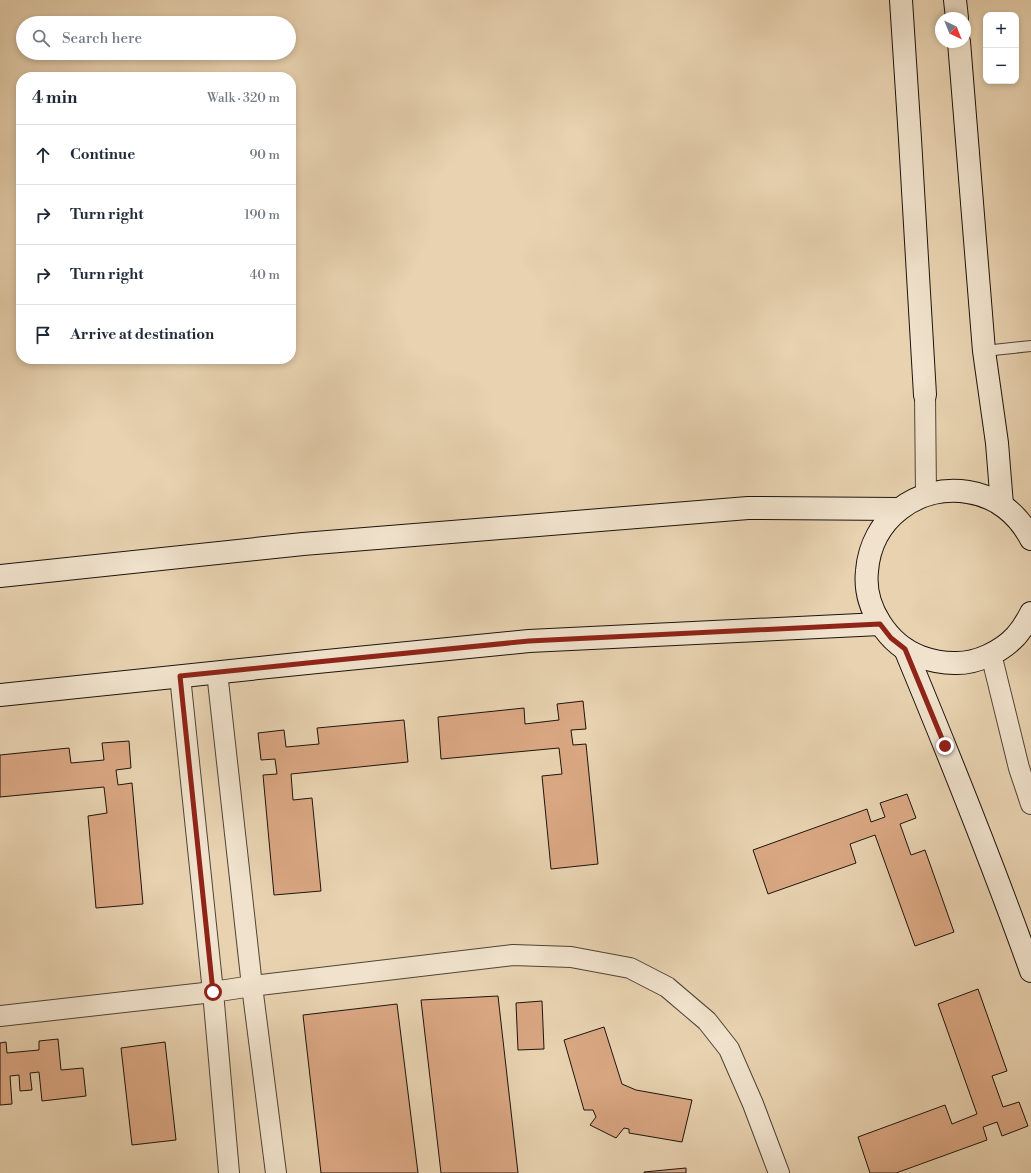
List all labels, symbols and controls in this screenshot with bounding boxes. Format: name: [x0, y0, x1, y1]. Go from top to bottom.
north arrow: [935, 12, 971, 48]
map controls: [983, 12, 1019, 84]
button: +: [983, 12, 1019, 48]
search box: [16, 16, 296, 60]
icon: search: [30, 27, 52, 49]
text: Search here: [62, 29, 142, 48]
button: −: [983, 48, 1019, 84]
text: 4 min: [32, 87, 77, 109]
text: Walk · 320 m: [207, 90, 280, 106]
icon: ahead: [32, 144, 54, 166]
text: Continue: [70, 145, 135, 164]
text: 90 m: [249, 147, 280, 163]
icon: right: [32, 204, 54, 226]
text: Turn right: [70, 205, 144, 224]
text: 190 m: [244, 207, 280, 223]
icon: right: [32, 264, 54, 286]
text: Turn right: [70, 265, 144, 284]
text: 40 m: [250, 267, 280, 283]
icon: arrive: [32, 324, 54, 346]
text: Arrive at destination: [70, 325, 214, 344]
route end: [936, 737, 954, 755]
route start: [204, 983, 222, 1001]

